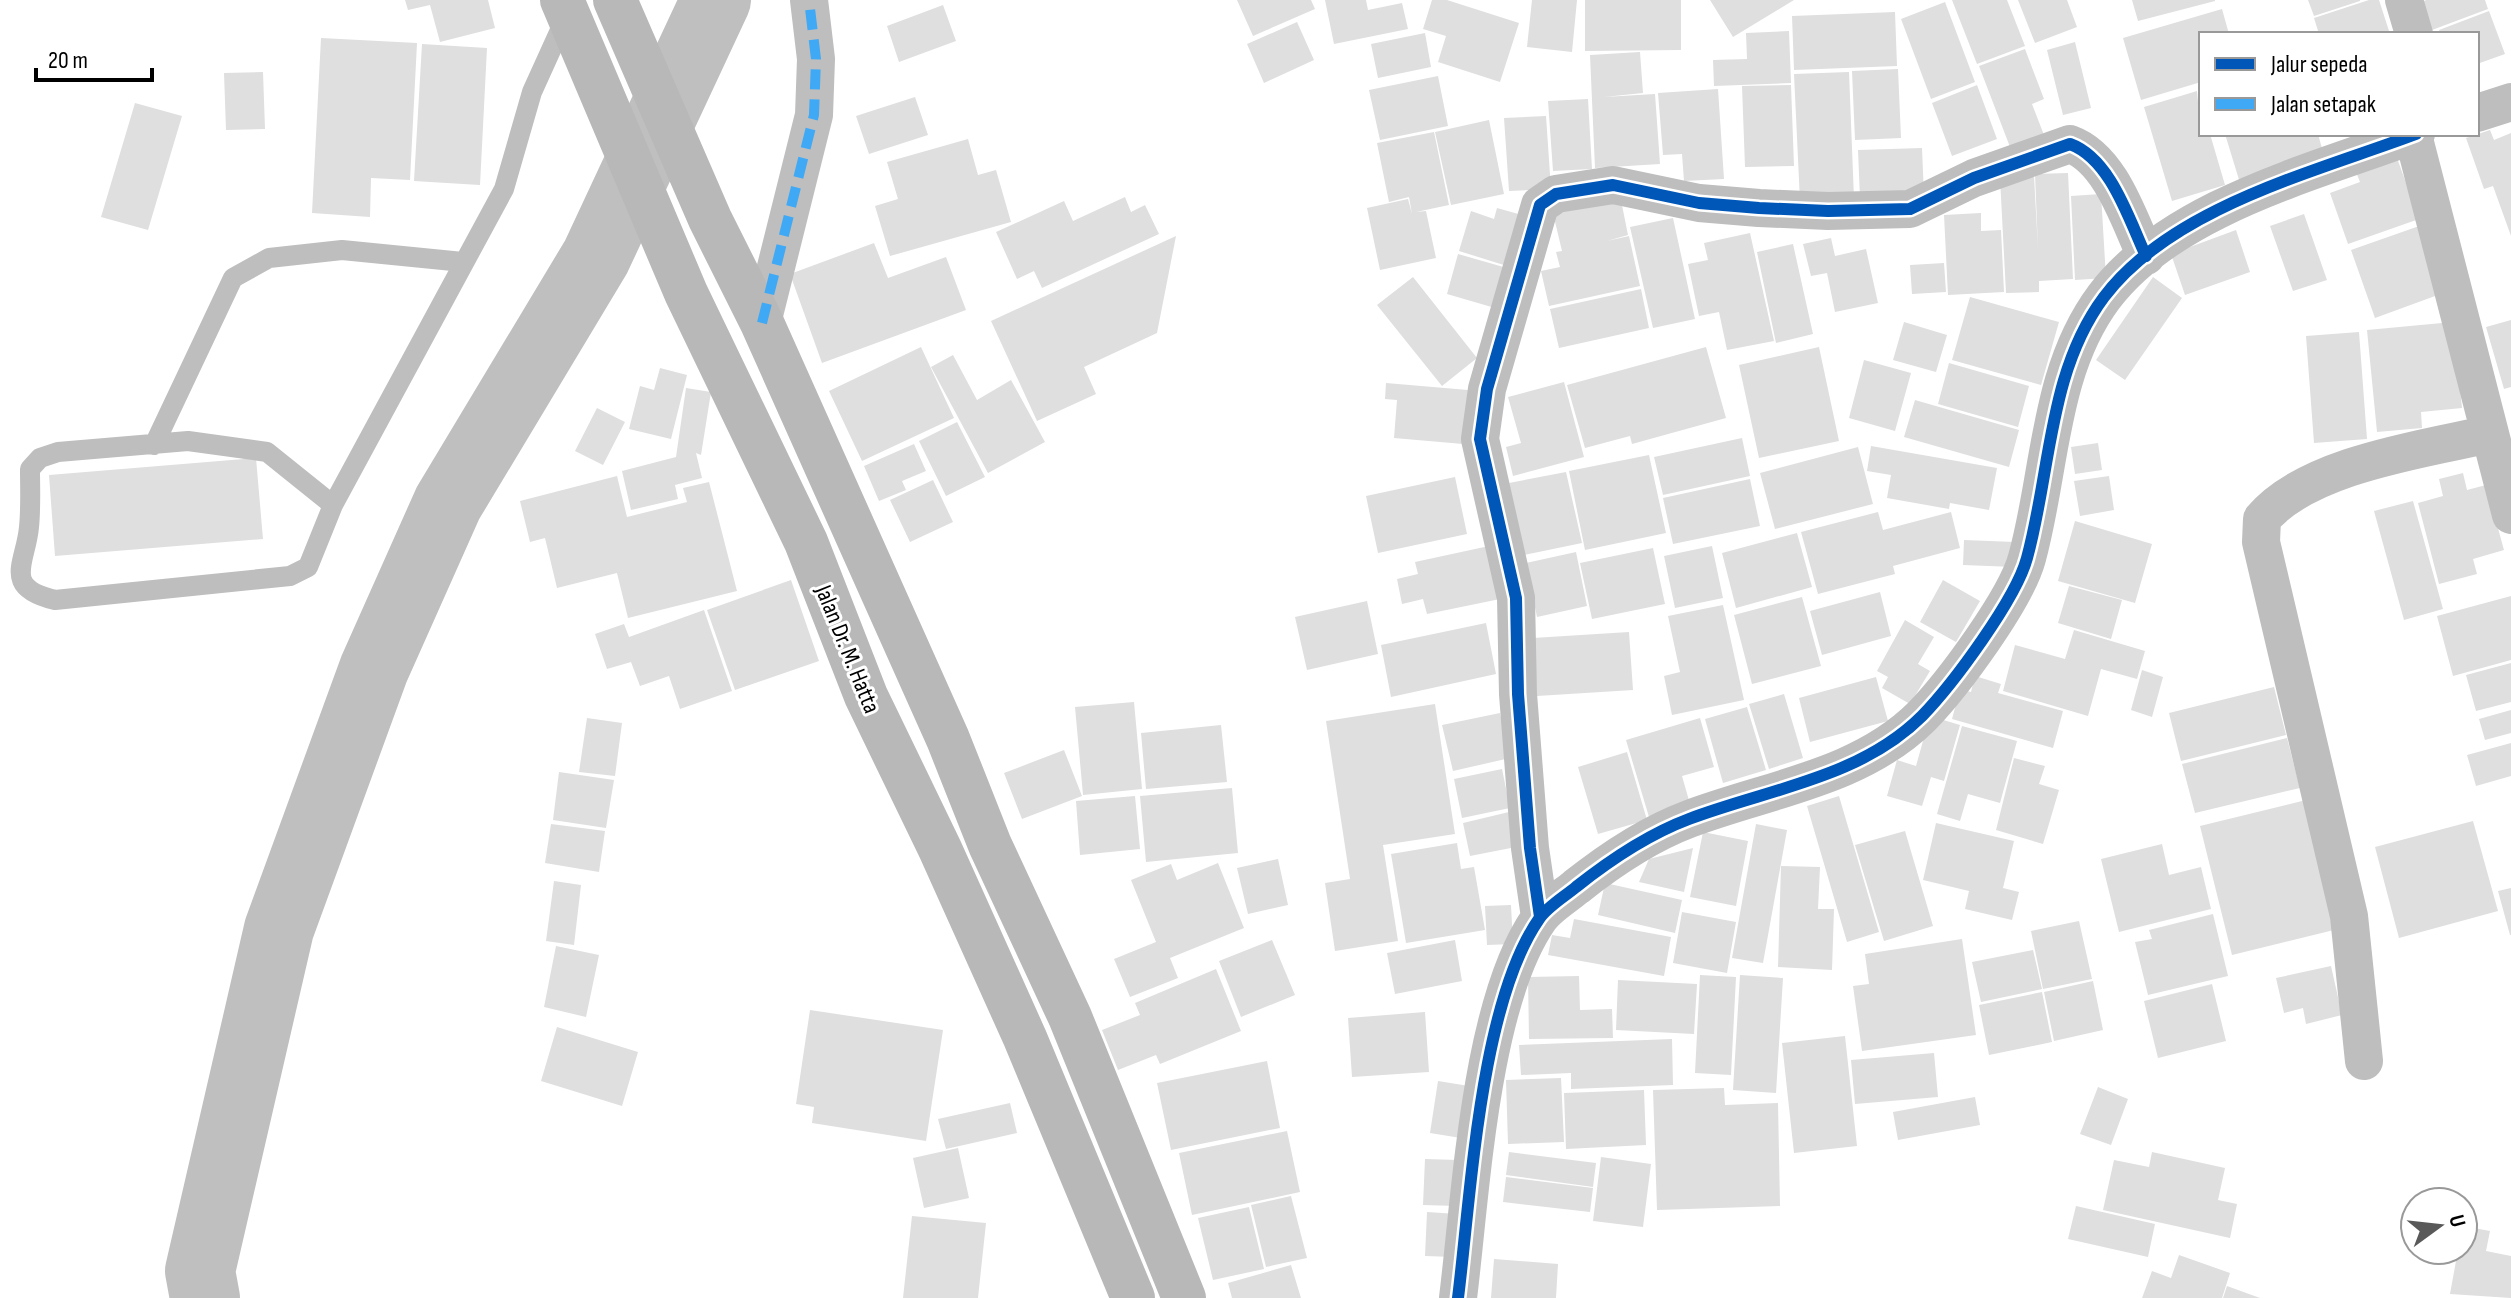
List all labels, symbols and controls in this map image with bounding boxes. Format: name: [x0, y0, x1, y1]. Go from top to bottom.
scale bar: [36, 32, 152, 82]
legend: [2199, 32, 2479, 136]
text: 20 m: [48, 46, 88, 75]
text: Jalur sepeda: [2270, 50, 2367, 79]
text: Jalan setapak: [2270, 90, 2376, 119]
street label: Jalan Dr. M. Hatta: [808, 580, 886, 717]
north arrow: [2399, 1186, 2479, 1266]
text: U: [2442, 1212, 2471, 1230]

